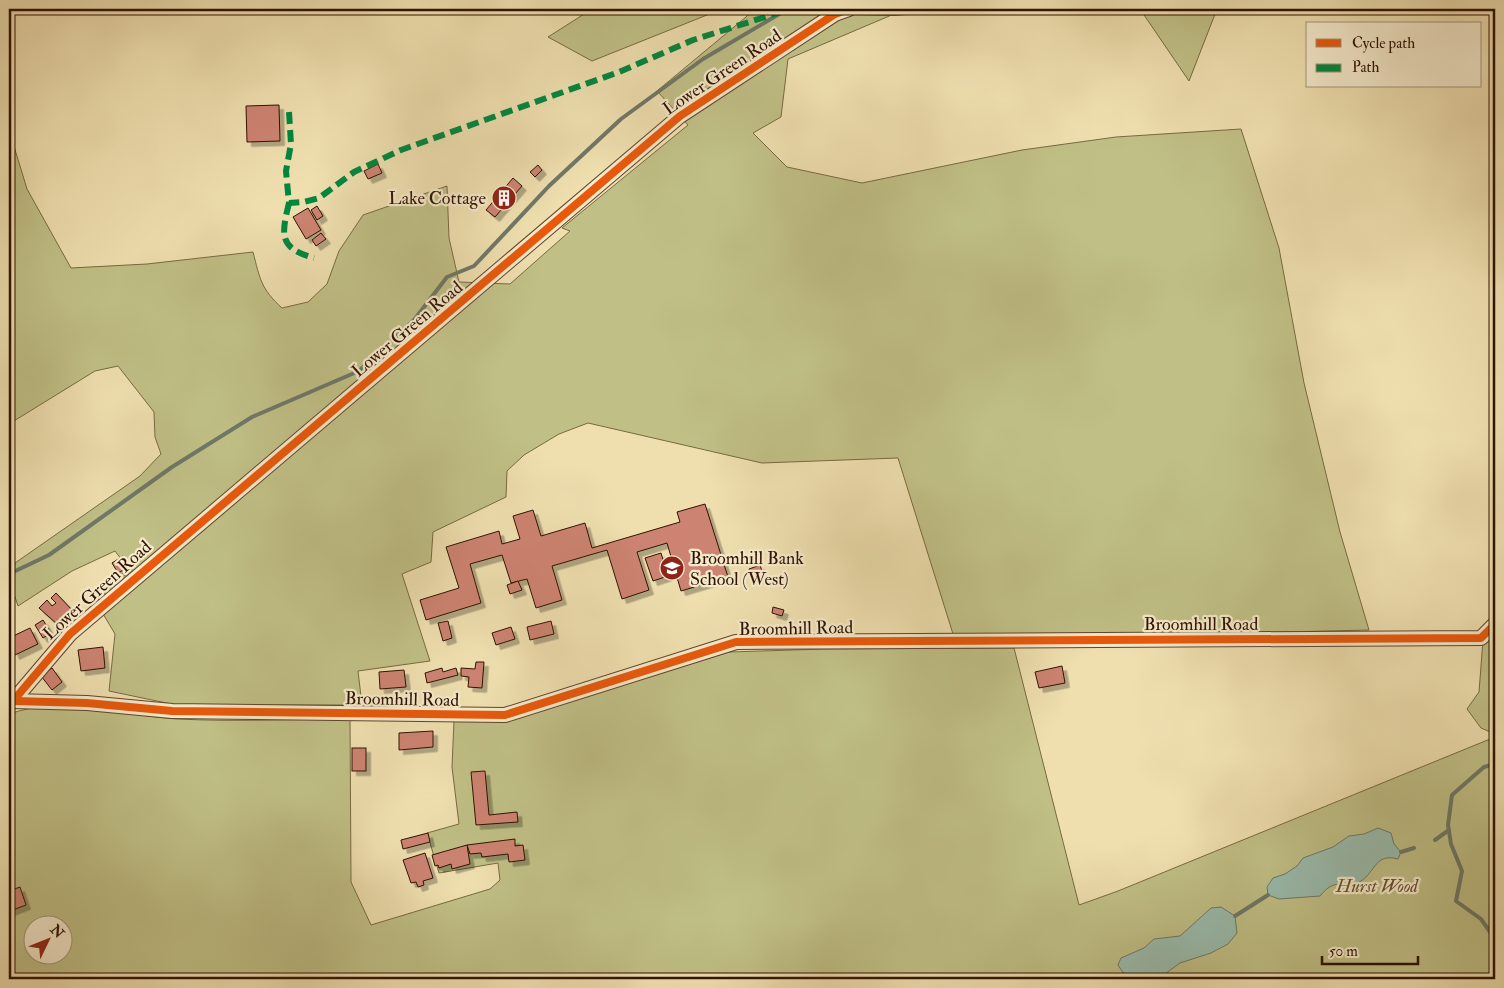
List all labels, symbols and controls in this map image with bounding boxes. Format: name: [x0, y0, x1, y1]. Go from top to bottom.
legend: [1306, 22, 1482, 88]
street label: Lower Green Road: [659, 24, 786, 121]
text: Cycle path: [1352, 34, 1415, 54]
text: Path: [1352, 58, 1379, 77]
building icon: Lake Cottage: [491, 185, 517, 211]
place label: Lake Cottage: [389, 187, 486, 210]
street label: Lower Green Road: [347, 276, 468, 383]
street label: Lower Green Road: [38, 535, 156, 645]
place label: Broomhill Bank School (West): [690, 547, 804, 591]
school or university icon: Broomhill Bank School (West): [659, 555, 685, 581]
street label: Broomhill Road: [1144, 613, 1258, 636]
street label: Broomhill Road: [739, 616, 854, 641]
street label: Broomhill Road: [345, 687, 460, 712]
park label: Hurst Wood: [1335, 875, 1419, 898]
north arrow: [22, 916, 72, 966]
text: N: [46, 920, 68, 942]
scale bar: [1322, 933, 1418, 965]
text: 50 m: [1329, 942, 1358, 961]

